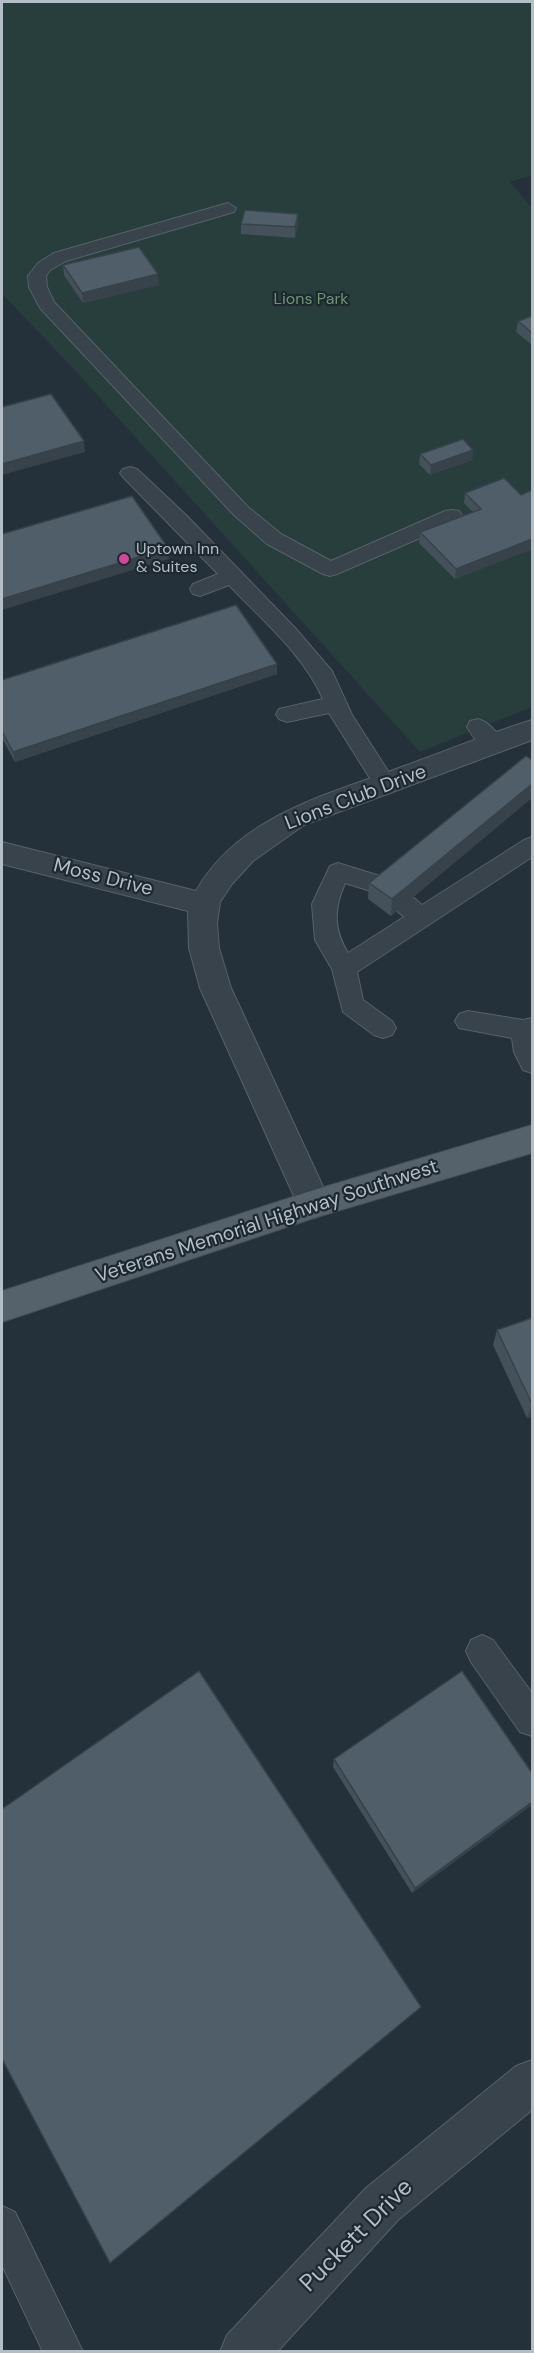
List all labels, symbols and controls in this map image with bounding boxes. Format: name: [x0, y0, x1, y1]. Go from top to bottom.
park label: Lions Park: [274, 290, 348, 310]
place label: Uptown Inn & Suites: [136, 540, 219, 578]
marker: Uptown Inn & Suites: [117, 552, 131, 566]
street label: Lions Club Drive: [282, 760, 430, 836]
street label: Moss Drive: [51, 854, 155, 902]
street label: Veterans Memorial Highway Southwest: [93, 1155, 441, 1289]
street label: Puckett Drive: [295, 2174, 419, 2298]

